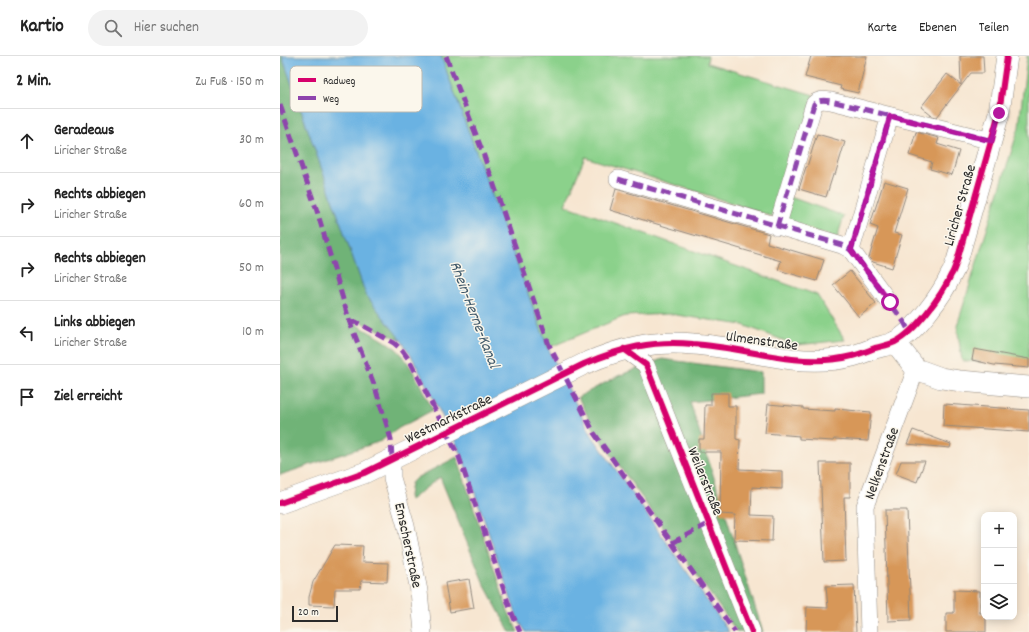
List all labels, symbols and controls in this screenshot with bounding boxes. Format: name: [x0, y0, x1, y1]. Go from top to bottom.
search box: [88, 10, 368, 46]
text: Kartio: [20, 14, 64, 41]
icon: search: [102, 17, 124, 39]
text: Hier suchen: [134, 17, 199, 39]
text: Karte: [867, 18, 897, 38]
text: Ebenen: [919, 18, 957, 38]
text: Teilen: [979, 18, 1009, 38]
legend: [290, 66, 422, 112]
text: 2 Min.: [16, 70, 51, 94]
text: Zu Fuß · 150 m: [195, 73, 264, 92]
text: Radweg: [323, 74, 356, 90]
text: Weg: [323, 92, 339, 108]
route end: [990, 104, 1008, 122]
text: Geradeaus: [54, 120, 114, 142]
icon: ahead: [16, 130, 38, 152]
text: 30 m: [239, 131, 264, 150]
text: Liricher Straße: [54, 142, 127, 161]
street label: Liricher Straße: [939, 162, 983, 249]
text: Rechts abbiegen: [54, 184, 146, 206]
icon: right: [16, 194, 38, 216]
text: 60 m: [239, 195, 264, 214]
text: Liricher Straße: [54, 206, 127, 225]
text: Rechts abbiegen: [54, 248, 146, 270]
icon: right: [16, 258, 38, 280]
water label: Rhein-Herne-Kanal: [443, 258, 505, 373]
text: 50 m: [239, 259, 264, 278]
text: Liricher Straße: [54, 270, 127, 289]
route start: [881, 293, 899, 311]
text: Links abbiegen: [54, 312, 135, 334]
icon: left: [16, 322, 38, 344]
text: 10 m: [242, 323, 264, 342]
street label: Ulmenstraße: [724, 326, 800, 358]
text: Liricher Straße: [54, 334, 127, 353]
icon: arrive: [16, 386, 38, 408]
text: Ziel erreicht: [54, 386, 122, 408]
street label: Westmarkstraße: [402, 389, 496, 450]
street label: Nelkenstraße: [860, 424, 906, 503]
street label: Weilerstraße: [680, 444, 728, 520]
street label: Emscherstraße: [387, 501, 427, 590]
map controls: [981, 512, 1017, 620]
button: +: [981, 512, 1017, 548]
button: −: [981, 548, 1017, 584]
button: layers: [981, 584, 1017, 620]
scale bar: [292, 604, 338, 623]
text: 20 m: [298, 605, 319, 621]

